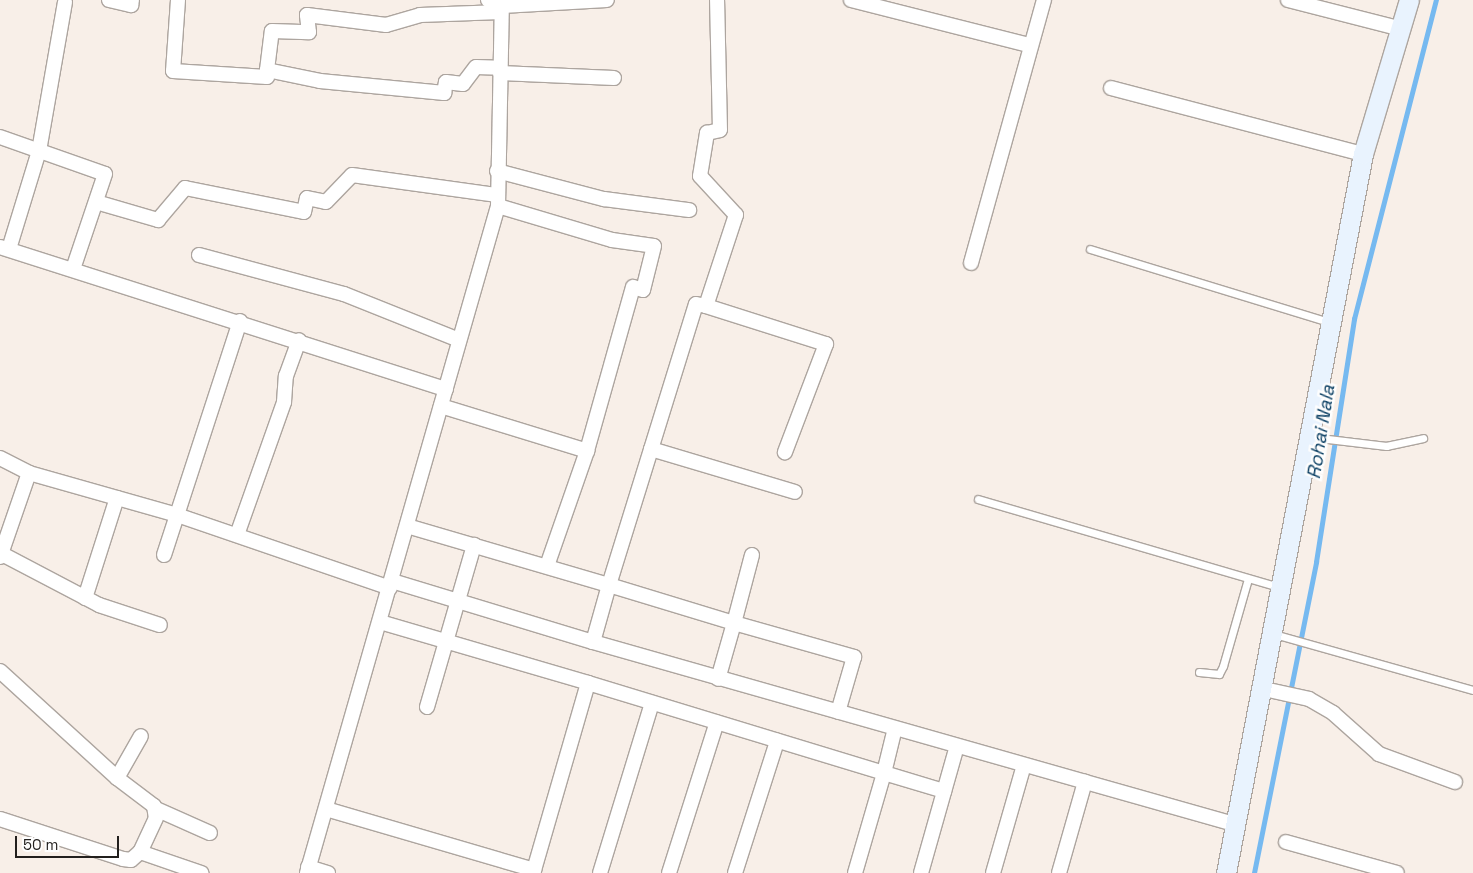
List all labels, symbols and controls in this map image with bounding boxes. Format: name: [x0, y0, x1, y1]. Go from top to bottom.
water label: Rohai Nala: [1302, 383, 1340, 481]
scale bar: [18, 826, 121, 858]
text: 50 m: [23, 835, 58, 854]

